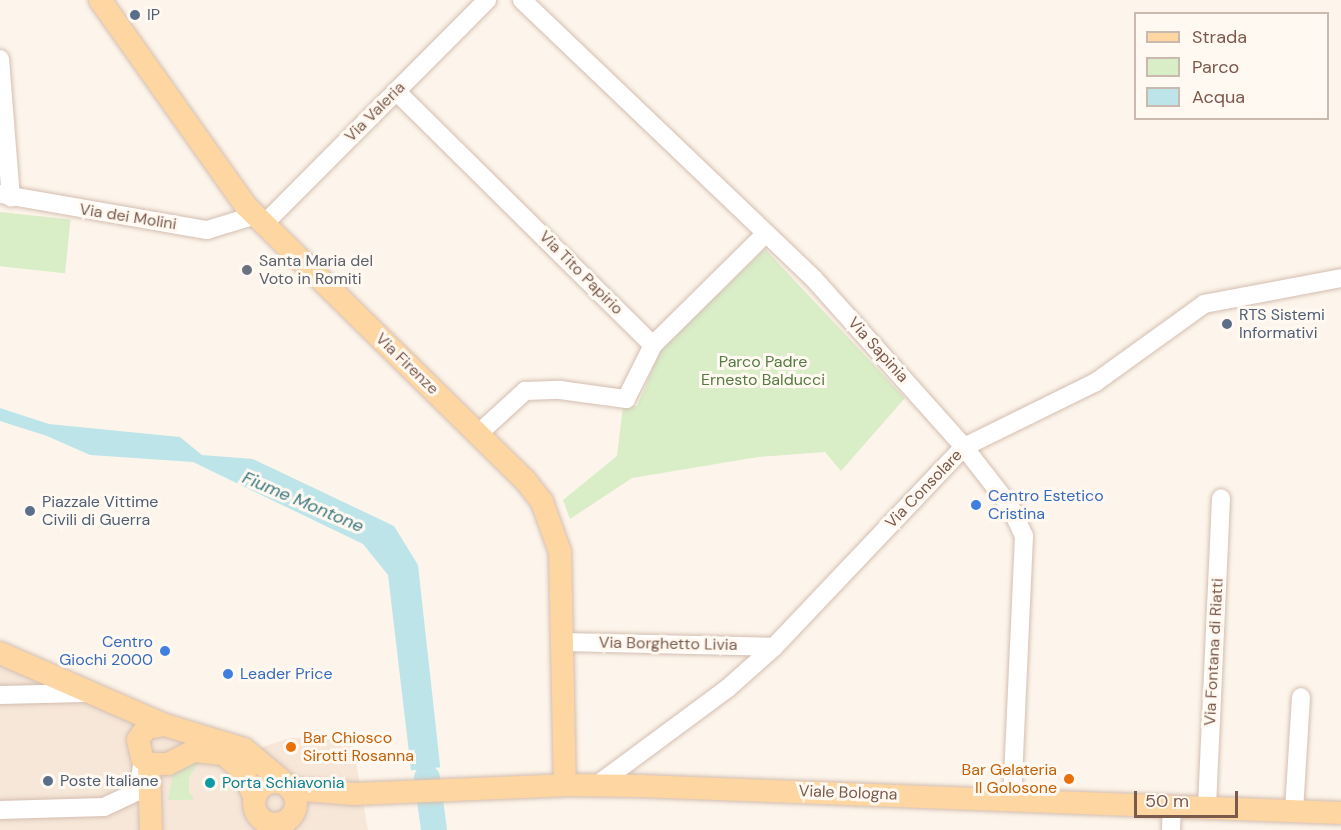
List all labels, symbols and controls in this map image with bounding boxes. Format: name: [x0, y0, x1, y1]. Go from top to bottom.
place label: IP: [147, 5, 160, 25]
marker: IP: [128, 8, 142, 22]
legend: [1134, 12, 1329, 120]
text: Strada: [1192, 25, 1247, 49]
text: Parco: [1192, 55, 1239, 79]
street label: Via Valeria: [341, 78, 409, 146]
text: Acqua: [1192, 85, 1245, 109]
street label: Via dei Molini: [78, 200, 178, 234]
street label: Via Tito Papirio: [535, 227, 627, 319]
place label: Santa Maria del Voto in Romiti: [259, 251, 373, 289]
marker: Santa Maria del Voto in Romiti: [240, 263, 254, 277]
place label: RTS Sistemi Informativi: [1239, 305, 1325, 343]
street label: Via Sapinia: [844, 313, 912, 387]
marker: RTS Sistemi Informativi: [1220, 317, 1234, 331]
street label: Via Firenze: [371, 329, 443, 399]
park label: Parco Padre Ernesto Balducci: [701, 352, 825, 390]
street label: Via Consolare: [882, 446, 966, 532]
water label: Fiume Montone: [239, 467, 367, 537]
place label: Centro Estetico Cristina: [988, 486, 1104, 524]
place label: Piazzale Vittime Civili di Guerra: [42, 492, 158, 530]
marker: Centro Estetico Cristina: [969, 498, 983, 512]
marker: Piazzale Vittime Civili di Guerra: [23, 504, 37, 518]
street label: Via Fontana di Riatti: [1201, 578, 1227, 726]
place label: Centro Giochi 2000: [59, 632, 153, 670]
street label: Via Borghetto Livia: [599, 633, 737, 655]
marker: Centro Giochi 2000: [158, 644, 172, 658]
place label: Leader Price: [240, 664, 332, 684]
marker: Leader Price: [221, 667, 235, 681]
place label: Bar Chiosco Sirotti Rosanna: [303, 728, 414, 766]
marker: Bar Chiosco Sirotti Rosanna: [284, 740, 298, 754]
place label: Bar Gelateria Il Golosone: [962, 760, 1057, 798]
place label: Poste Italiane: [60, 771, 158, 791]
marker: Bar Gelateria Il Golosone: [1062, 772, 1076, 786]
place label: Porta Schiavonia: [222, 773, 345, 793]
marker: Poste Italiane: [41, 774, 55, 788]
marker: Porta Schiavonia: [203, 776, 217, 790]
scale bar: [1137, 779, 1240, 817]
street label: Viale Bologna: [798, 782, 898, 804]
text: 50 m: [1145, 789, 1189, 813]

